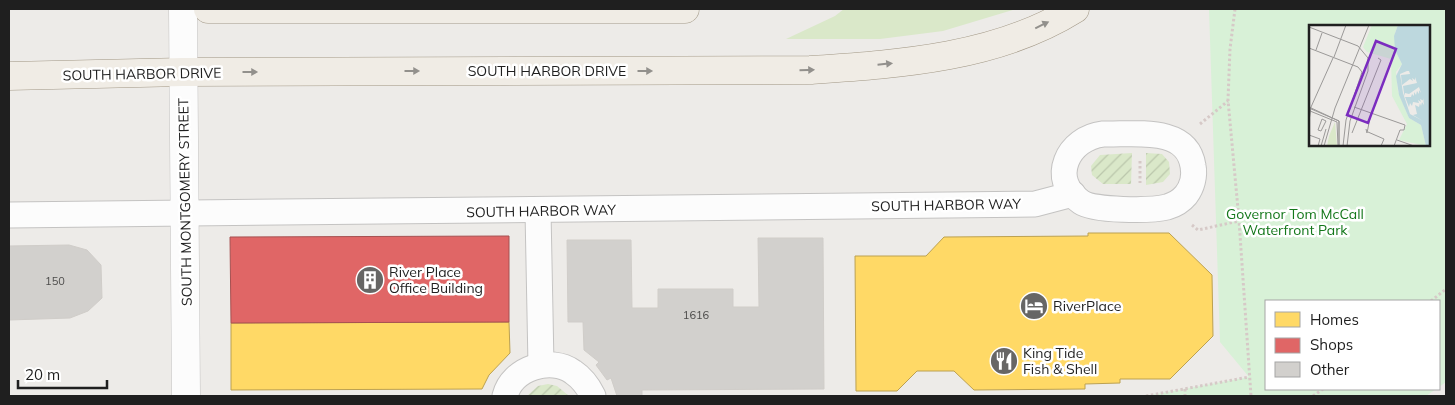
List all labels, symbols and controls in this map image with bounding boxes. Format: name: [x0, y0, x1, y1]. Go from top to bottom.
one-way arrow: [1035, 21, 1049, 29]
inset map: [1309, 25, 1430, 146]
one-way arrow: [878, 60, 894, 68]
street label: SOUTH HARBOR DRIVE: [468, 62, 626, 80]
street label: SOUTH HARBOR DRIVE: [62, 64, 222, 84]
one-way arrow: [800, 66, 816, 74]
one-way arrow: [405, 67, 421, 75]
one-way arrow: [637, 67, 653, 75]
one-way arrow: [242, 68, 258, 76]
street label: SOUTH MONTGOMERY STREET: [174, 97, 196, 306]
street label: SOUTH HARBOR WAY: [871, 195, 1021, 215]
street label: SOUTH HARBOR WAY: [466, 201, 616, 221]
park label: Governor Tom McCall Waterfront Park: [1226, 205, 1364, 239]
place label: River Place Office Building: [389, 263, 483, 297]
building icon: River Place Office Building: [355, 265, 385, 295]
house number: 150: [45, 274, 65, 288]
hotel icon: RiverPlace: [1019, 291, 1049, 321]
place label: RiverPlace: [1053, 297, 1121, 315]
legend: [1265, 300, 1440, 390]
house number: 1616: [683, 308, 710, 322]
text: Homes: [1310, 310, 1359, 329]
text: Shops: [1310, 335, 1353, 354]
place label: King Tide Fish & Shell: [1023, 344, 1097, 378]
restaurant icon: King Tide Fish & Shell: [989, 346, 1019, 376]
scale bar: [18, 358, 106, 390]
text: Other: [1310, 360, 1350, 379]
text: 20 m: [25, 365, 60, 384]

